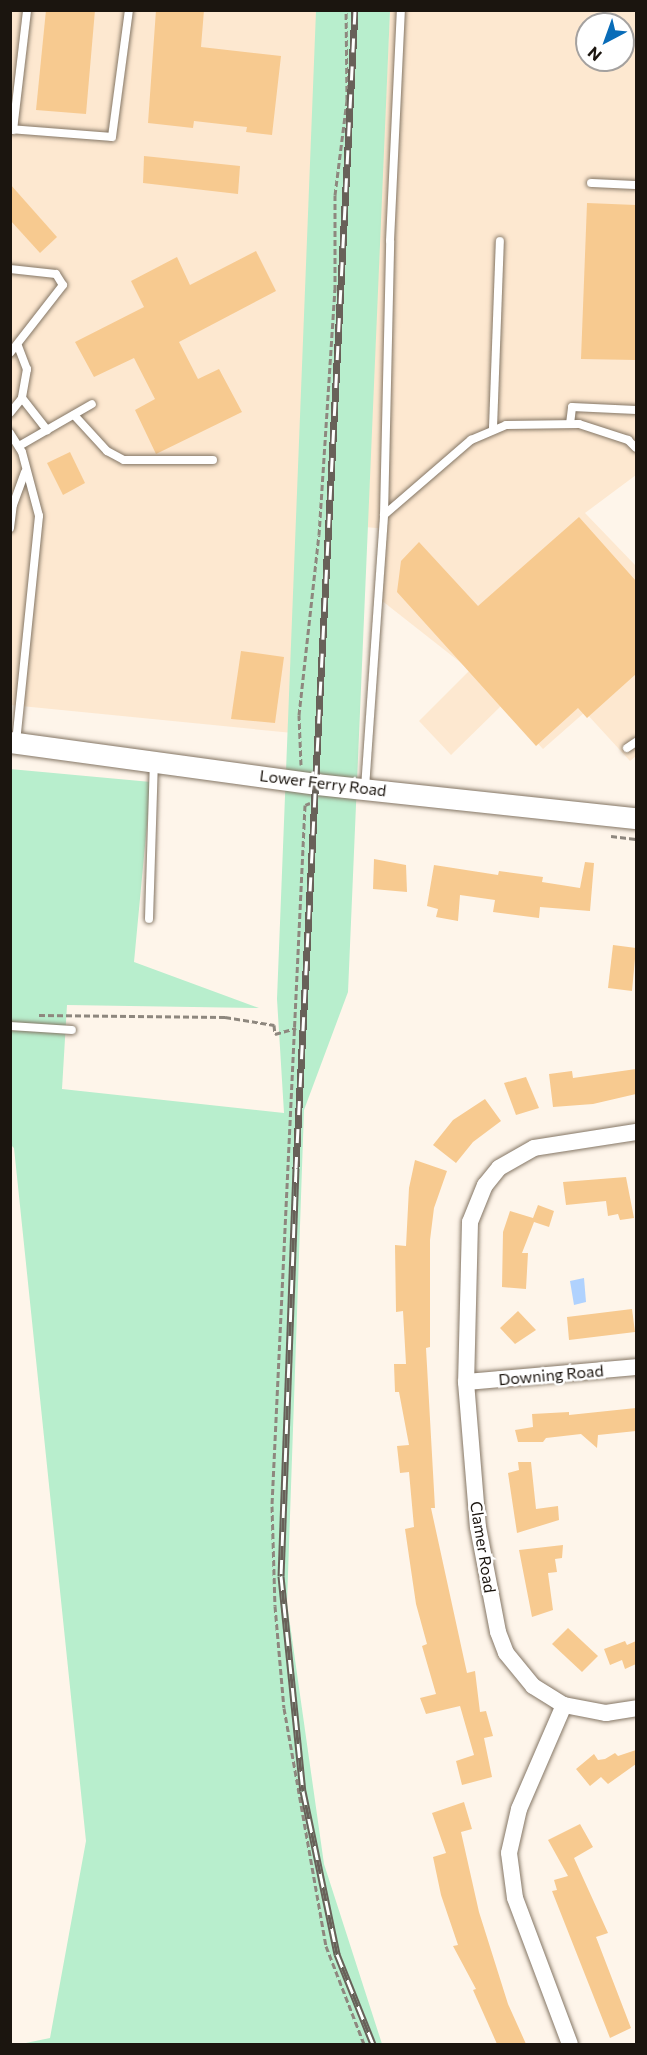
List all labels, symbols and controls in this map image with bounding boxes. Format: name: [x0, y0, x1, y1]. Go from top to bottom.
north arrow: [575, 12, 635, 72]
text: N: [583, 43, 605, 66]
street label: Lower Ferry Road: [258, 766, 388, 800]
street label: Downing Road: [498, 1361, 604, 1389]
street label: Clamer Road: [466, 1500, 500, 1594]

